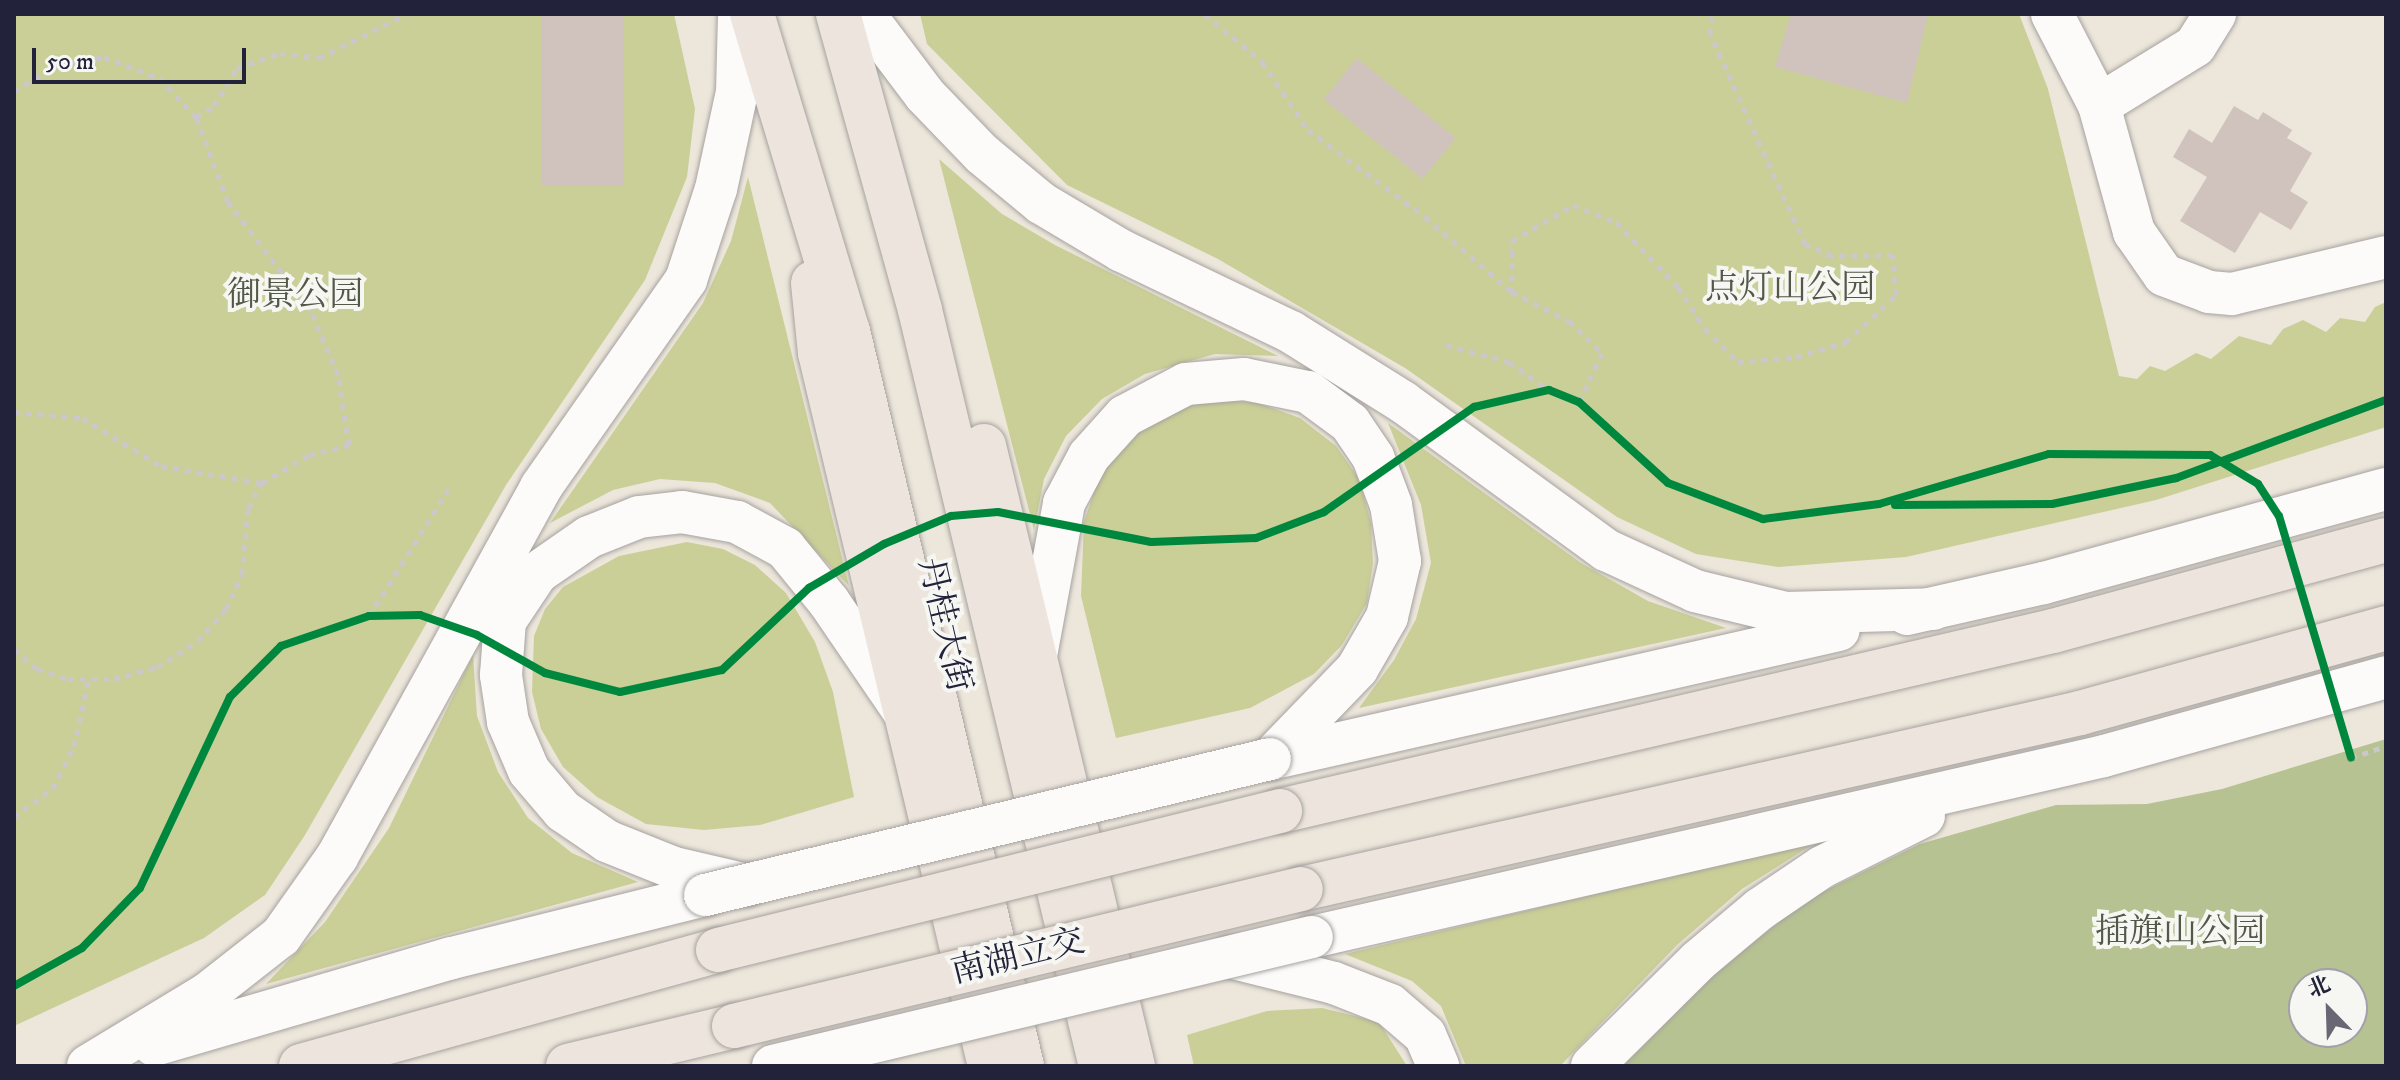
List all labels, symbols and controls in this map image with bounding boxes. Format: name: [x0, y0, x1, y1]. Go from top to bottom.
scale bar: [36, 32, 250, 82]
text: 50 m: [46, 47, 94, 77]
park label: 点灯山公园: [1705, 269, 1875, 309]
park label: 御景公园: [227, 276, 363, 316]
street label: 丹桂大街: [909, 554, 979, 696]
park label: 插旗山公园: [2095, 913, 2265, 953]
street label: 南湖立交: [947, 921, 1089, 993]
north arrow: [2288, 968, 2368, 1048]
text: 北: [2304, 971, 2335, 1004]

